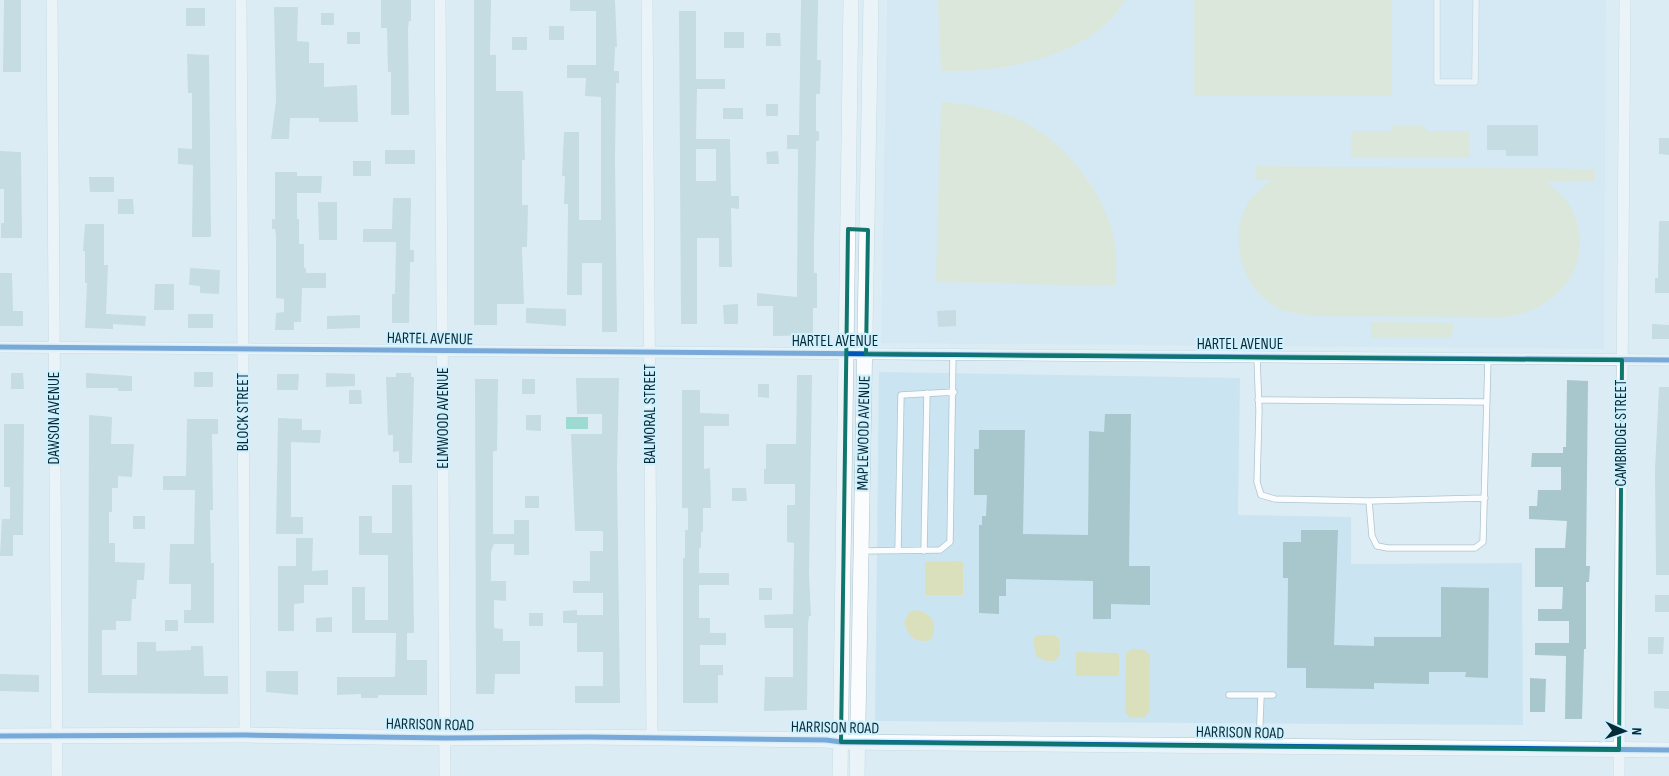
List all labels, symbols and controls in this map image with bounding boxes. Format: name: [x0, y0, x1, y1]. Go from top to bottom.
street label: HARTEL AVENUE: [387, 329, 473, 349]
street label: HARTEL AVENUE: [792, 332, 878, 351]
street label: HARTEL AVENUE: [1197, 335, 1283, 354]
street label: BALMORAL STREET: [641, 363, 660, 464]
street label: ELMWOOD AVENUE: [434, 367, 453, 469]
street label: DAWSON AVENUE: [45, 372, 64, 464]
street label: BLOCK STREET: [234, 372, 253, 451]
street label: MAPLEWOOD AVENUE: [853, 375, 875, 491]
street label: CAMBRIDGE STREET: [1612, 379, 1631, 487]
north arrow: [1599, 706, 1649, 756]
street label: HARRISON ROAD: [386, 715, 474, 735]
street label: HARRISON ROAD: [791, 718, 879, 738]
street label: HARRISON ROAD: [1196, 723, 1284, 743]
text: N: [1628, 727, 1645, 735]

